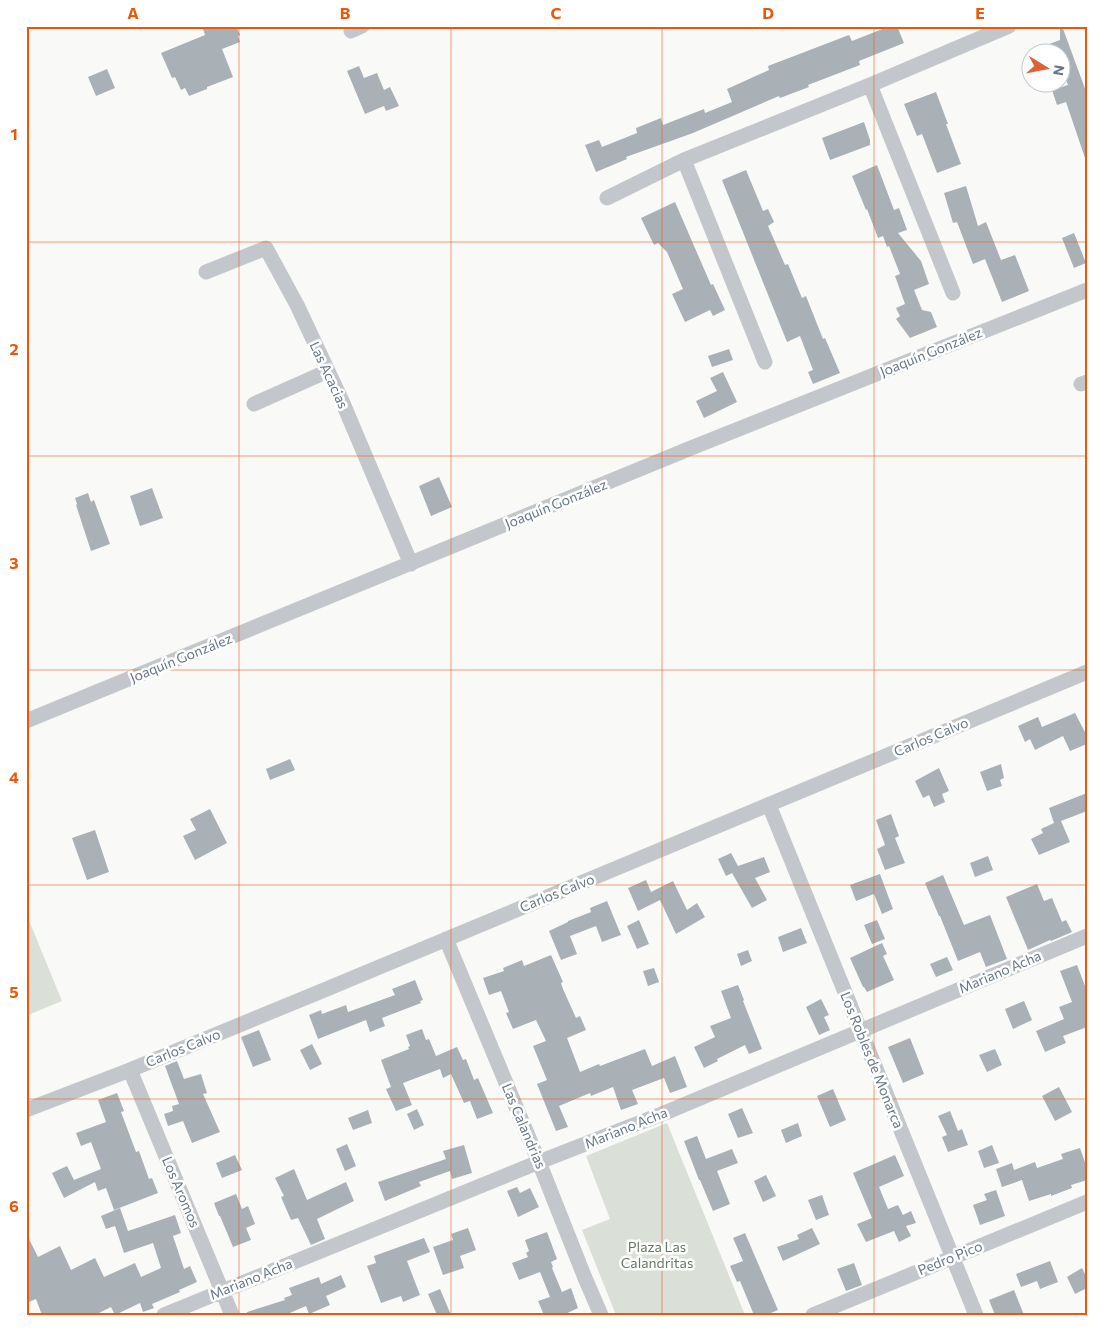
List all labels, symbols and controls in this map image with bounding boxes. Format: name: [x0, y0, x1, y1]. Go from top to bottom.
text: A: [127, 3, 139, 22]
text: B: [340, 3, 351, 22]
text: C: [551, 3, 562, 22]
text: D: [762, 3, 774, 22]
text: E: [975, 3, 985, 22]
north arrow: [1020, 42, 1070, 92]
text: N: [1050, 64, 1069, 77]
text: 1: [10, 124, 18, 143]
street label: Joaquín González: [877, 323, 984, 380]
street label: Las Acacias: [306, 338, 352, 411]
text: 2: [9, 339, 19, 358]
street label: Joaquín González: [502, 475, 609, 532]
text: 3: [9, 553, 19, 572]
street label: Joaquín González: [127, 629, 234, 686]
street label: Carlos Calvo: [891, 713, 971, 760]
text: 4: [9, 767, 19, 786]
street label: Carlos Calvo: [517, 870, 597, 915]
street label: Mariano Acha: [956, 947, 1044, 997]
text: 5: [9, 982, 19, 1001]
street label: Los Robles de Monarca: [837, 989, 908, 1131]
street label: Carlos Calvo: [143, 1025, 223, 1070]
street label: Las Calandrias: [499, 1081, 550, 1171]
street label: Mariano Acha: [582, 1103, 670, 1152]
street label: Los Aromos: [159, 1154, 204, 1230]
text: 6: [9, 1196, 19, 1215]
street label: Pedro Pico: [915, 1237, 985, 1278]
park label: Plaza Las Calandritas: [621, 1238, 693, 1271]
street label: Mariano Acha: [207, 1254, 295, 1303]

